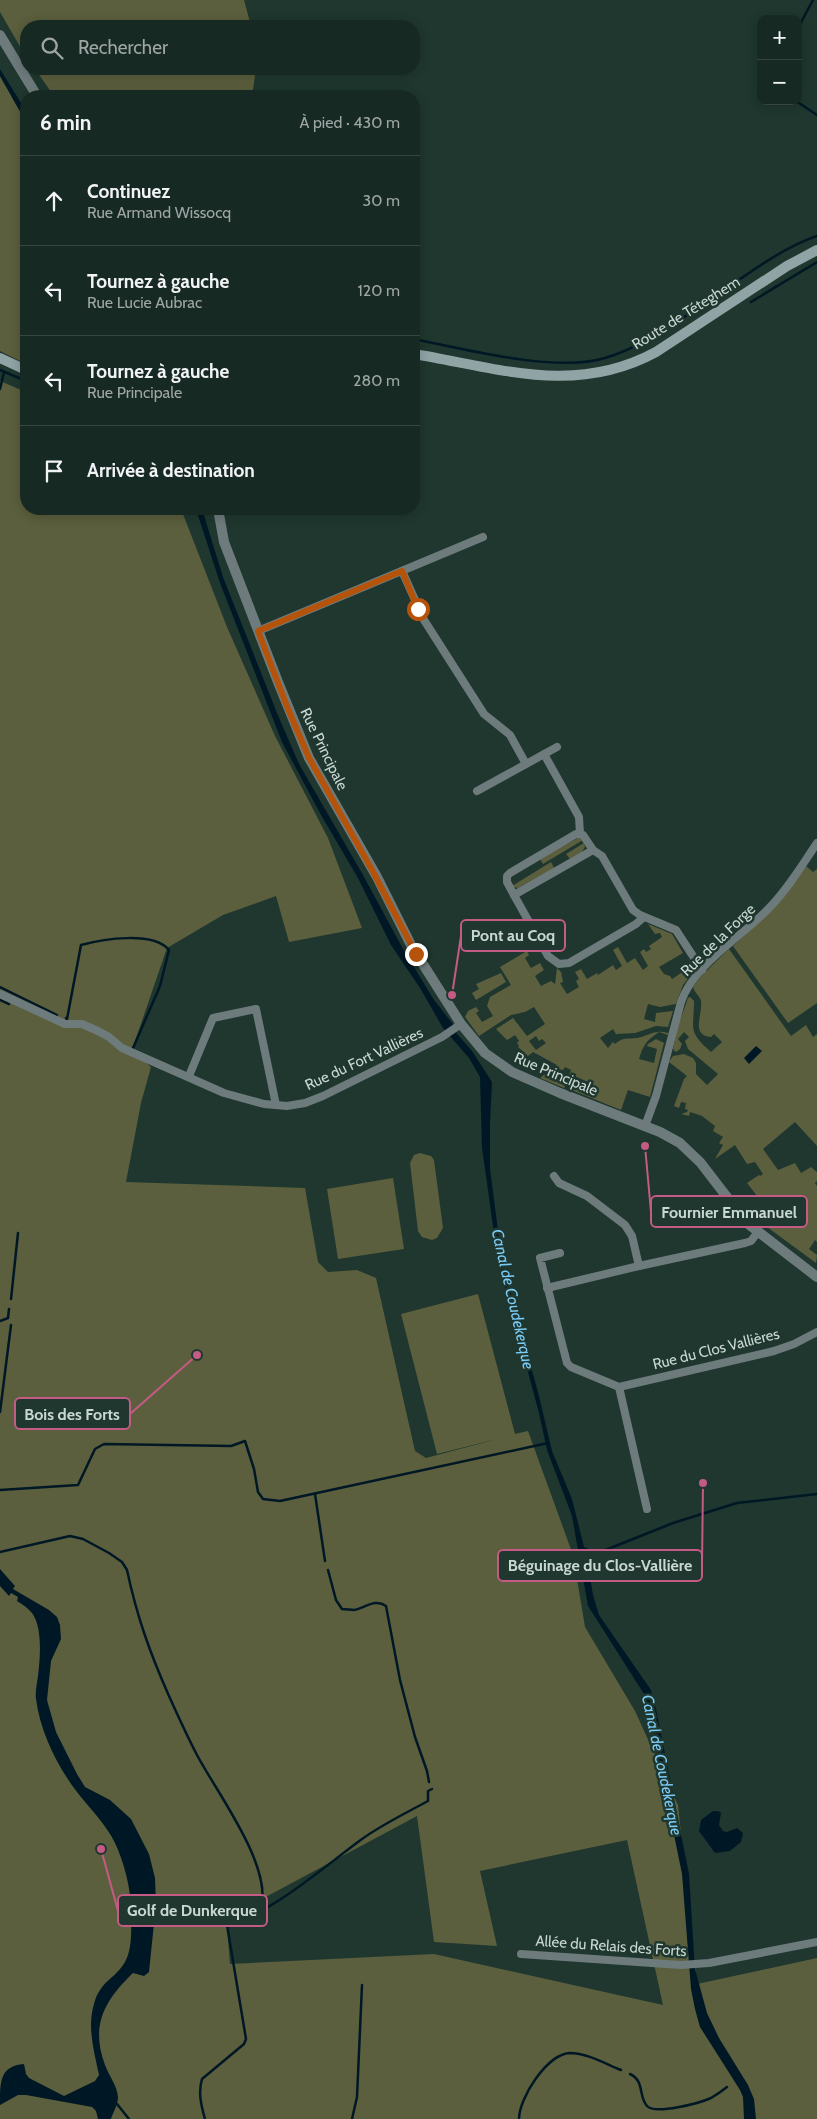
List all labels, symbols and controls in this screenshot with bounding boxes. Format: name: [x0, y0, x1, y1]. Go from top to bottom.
map controls: [757, 15, 802, 105]
button: +: [757, 15, 802, 60]
search box: [20, 20, 420, 75]
icon: search: [38, 34, 66, 62]
text: Rechercher: [78, 36, 168, 59]
button: −: [757, 60, 802, 105]
text: 6 min: [40, 110, 91, 135]
text: À pied · 430 m: [299, 113, 400, 132]
text: Continuez: [87, 180, 170, 203]
icon: ahead: [40, 187, 68, 215]
text: 30 m: [363, 191, 400, 210]
text: Rue Armand Wissocq: [87, 203, 231, 222]
text: Tournez à gauche: [87, 270, 229, 293]
street label: Route de Téteghem: [629, 273, 743, 353]
icon: left: [40, 277, 68, 305]
text: 120 m: [358, 281, 400, 300]
text: Rue Lucie Aubrac: [87, 293, 202, 312]
text: Tournez à gauche: [87, 360, 229, 383]
icon: left: [40, 367, 68, 395]
text: 280 m: [353, 371, 400, 390]
text: Rue Principale: [87, 383, 182, 402]
icon: arrive: [40, 457, 68, 485]
text: Arrivée à destination: [87, 459, 255, 482]
route start: [407, 598, 430, 621]
street label: Rue Principale: [296, 705, 352, 793]
street label: Rue de la Forge: [677, 900, 759, 980]
callout: Pont au Coq: [461, 920, 565, 951]
text: Pont au Coq: [471, 926, 555, 945]
route end: [405, 943, 428, 966]
street label: Rue du Fort Vallières: [302, 1024, 426, 1094]
street label: Rue Principale: [511, 1048, 601, 1100]
callout: Fournier Emmanuel: [651, 1196, 807, 1227]
text: Fournier Emmanuel: [661, 1203, 797, 1222]
water label: Canal de Coudekerque: [488, 1227, 538, 1371]
street label: Rue du Clos Vallières: [651, 1325, 781, 1373]
callout: Bois des Forts: [15, 1398, 130, 1429]
text: Bois des Forts: [24, 1405, 120, 1424]
callout: Béguinage du Clos-Vallière: [498, 1550, 702, 1581]
text: Béguinage du Clos-Vallière: [508, 1556, 692, 1575]
water label: Canal de Coudekerque: [638, 1693, 686, 1837]
callout: Golf de Dunkerque: [118, 1895, 267, 1926]
text: Golf de Dunkerque: [127, 1901, 257, 1920]
street label: Allée du Relais des Forts: [535, 1932, 687, 1960]

